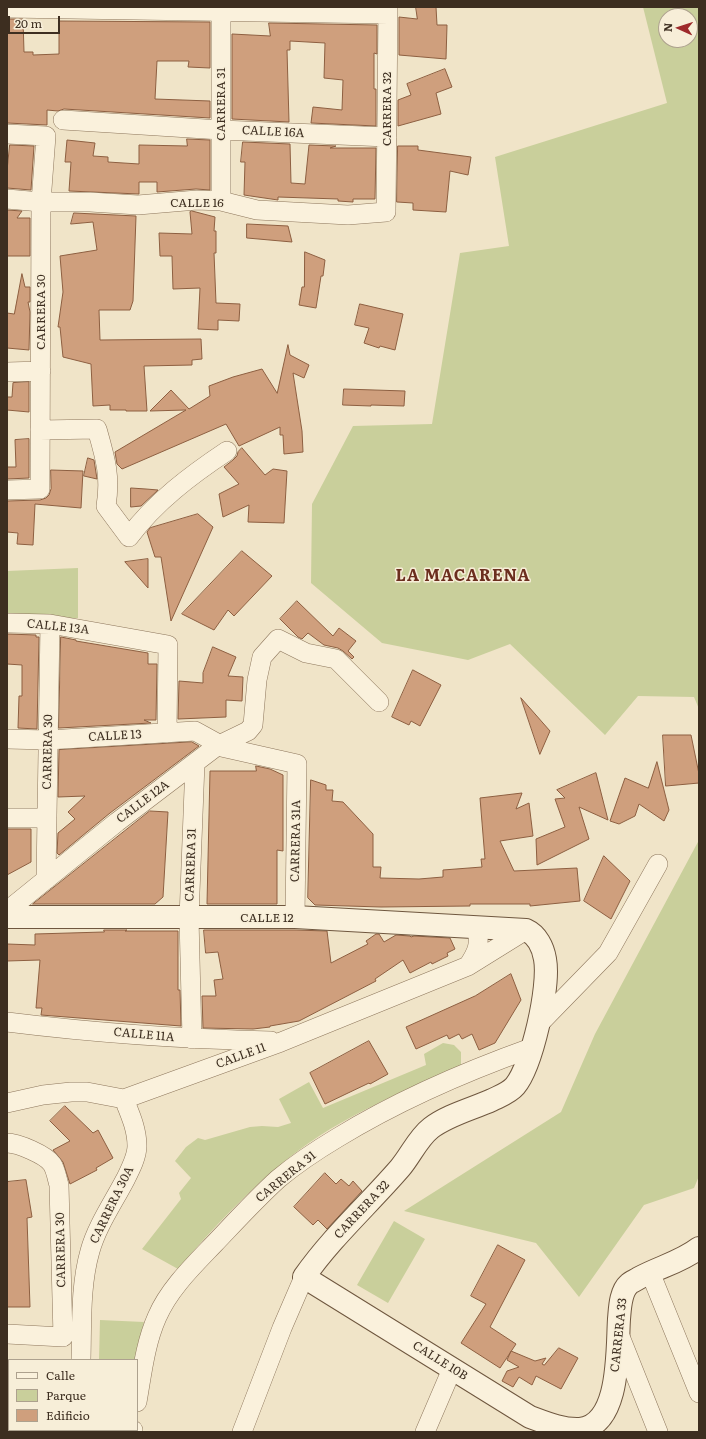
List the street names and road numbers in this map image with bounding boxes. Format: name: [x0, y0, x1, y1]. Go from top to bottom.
street label: CARRERA 31: [214, 67, 228, 141]
street label: CARRERA 32: [380, 72, 394, 146]
street label: CALLE 16A: [241, 123, 305, 141]
street label: CALLE 16: [170, 196, 224, 210]
street label: CARRERA 30: [34, 274, 48, 350]
street label: CALLE 13A: [26, 617, 90, 637]
street label: CARRERA 30: [40, 714, 56, 790]
street label: CALLE 13: [88, 727, 142, 745]
street label: CALLE 12A: [114, 778, 172, 826]
street label: CARRERA 31A: [288, 800, 304, 882]
street label: CARRERA 31: [183, 828, 199, 902]
street label: CALLE 12: [240, 911, 294, 925]
street label: CALLE 11A: [113, 1025, 175, 1045]
street label: CALLE 11: [214, 1040, 268, 1072]
street label: CARRERA 31: [253, 1148, 319, 1206]
street label: CARRERA 30A: [87, 1164, 137, 1246]
street label: CARRERA 32: [331, 1178, 393, 1242]
street label: CARRERA 30: [53, 1212, 69, 1288]
street label: CARRERA 33: [608, 1297, 630, 1373]
street label: CALLE 10B: [410, 1338, 470, 1384]

